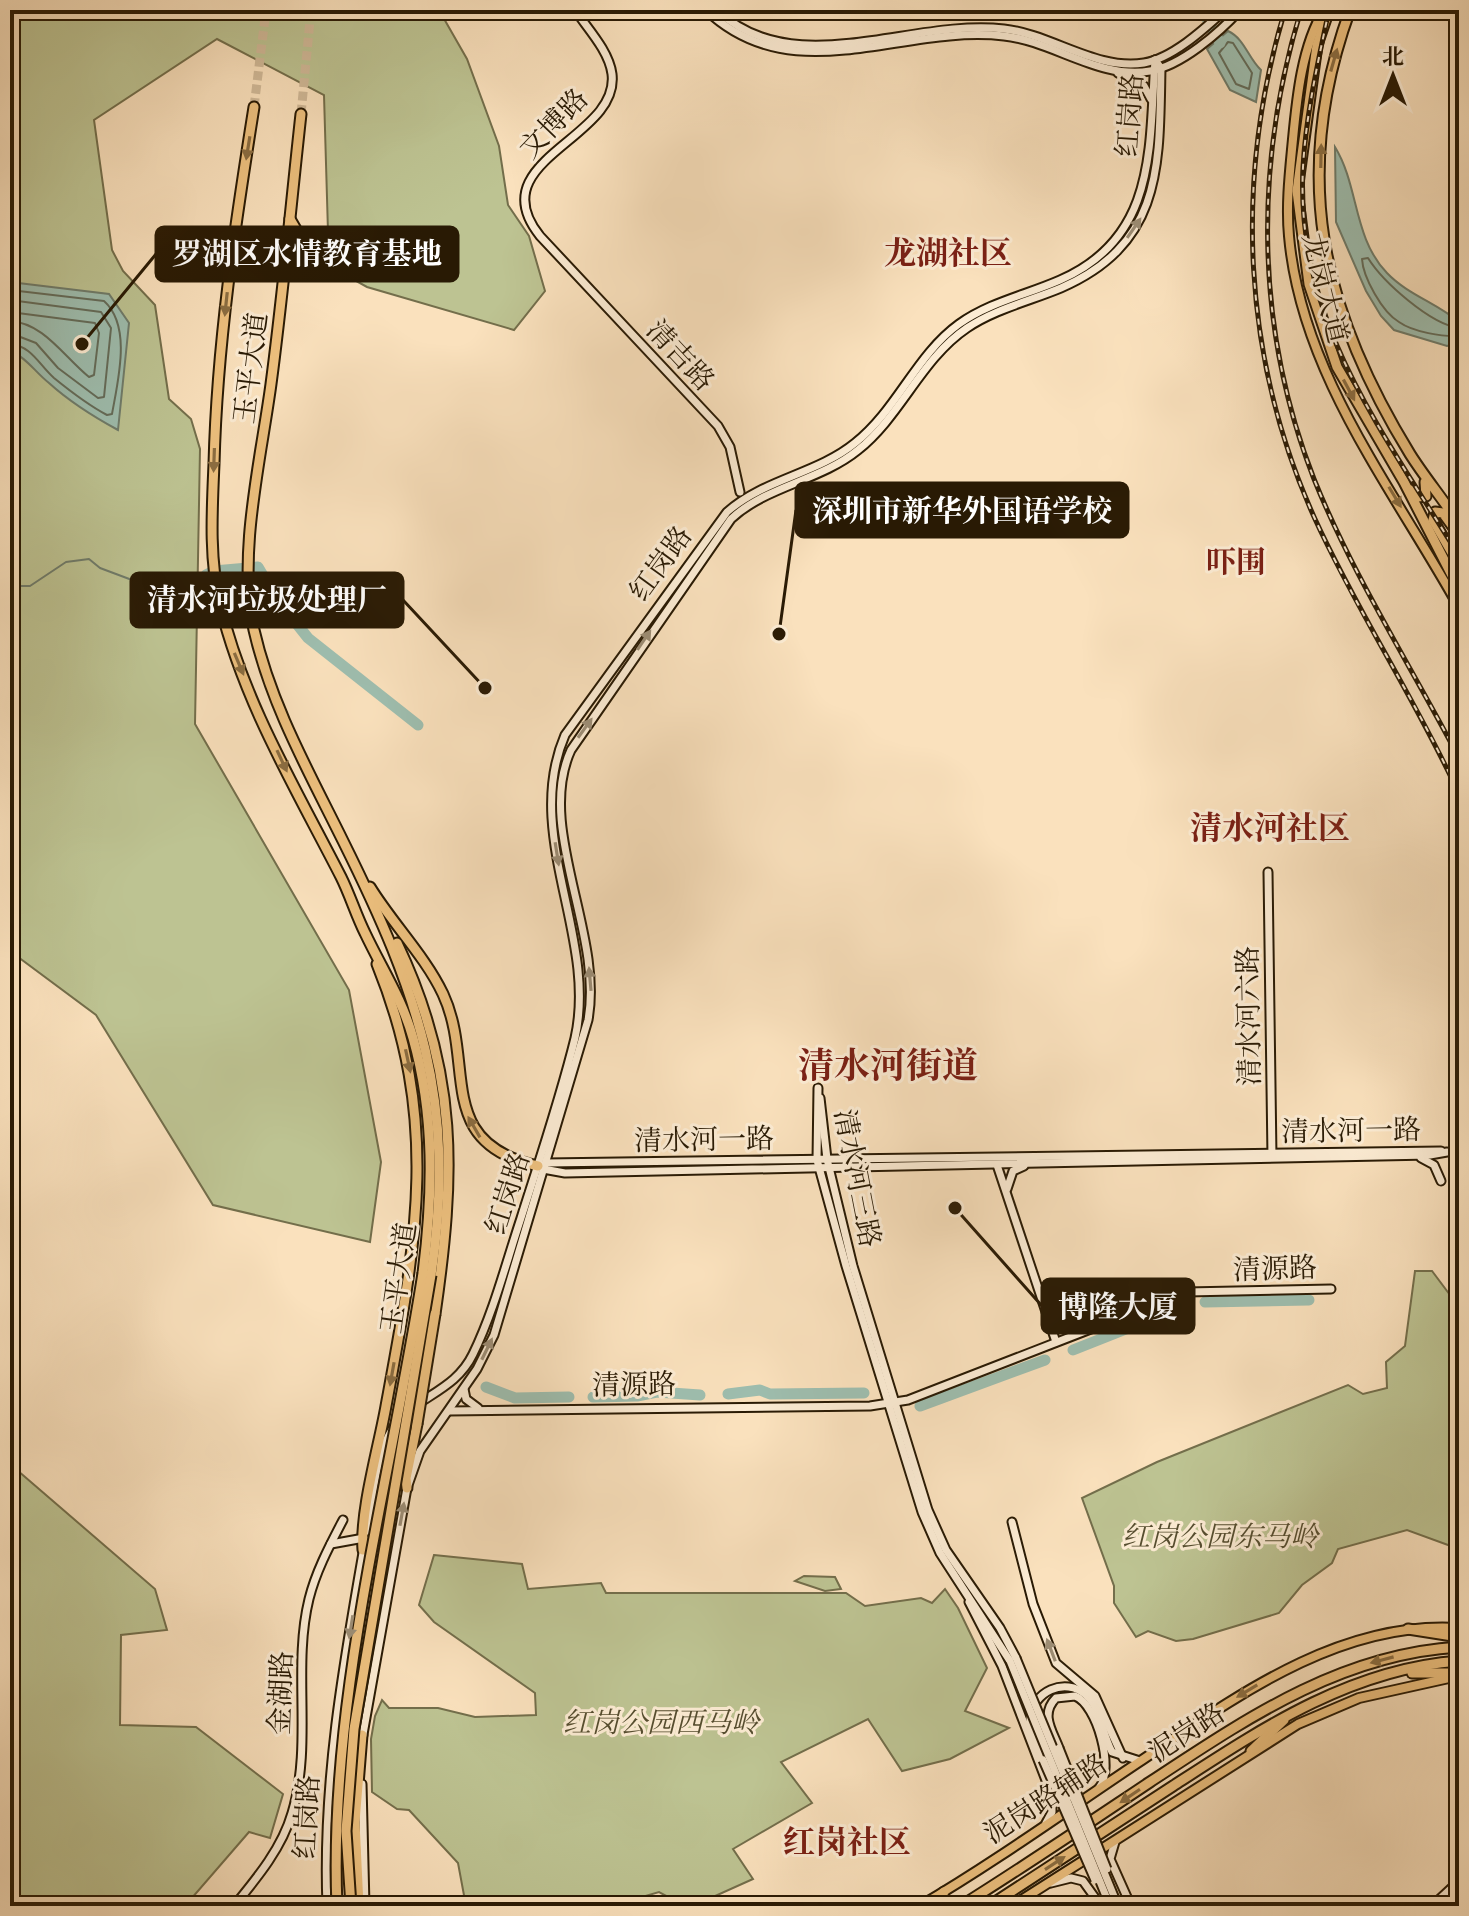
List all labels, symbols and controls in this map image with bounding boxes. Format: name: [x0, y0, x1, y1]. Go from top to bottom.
north arrow: [1353, 36, 1433, 116]
text: 北: [1382, 44, 1404, 71]
one-way arrow: [1328, 48, 1341, 72]
street label: 红岗路: [1110, 72, 1151, 158]
street label: 文博路: [512, 82, 596, 166]
one-way arrow: [241, 135, 254, 160]
one-way arrow: [1314, 143, 1327, 168]
one-way arrow: [1126, 217, 1141, 238]
callout: 罗湖区水情教育基地: [156, 227, 458, 281]
street label: 龙岗大道: [1294, 230, 1355, 347]
district label: 龙湖社区: [884, 235, 1012, 275]
text: 罗湖区水情教育基地: [172, 237, 442, 274]
one-way arrow: [219, 292, 232, 317]
street label: 玉平大道: [227, 310, 276, 426]
street label: 清吉路: [638, 313, 721, 399]
one-way arrow: [1342, 378, 1355, 401]
one-way arrow: [207, 448, 220, 473]
callout: 深圳市新华外国语学校: [796, 483, 1128, 537]
one-way arrow: [1388, 486, 1402, 508]
text: 深圳市新华外国语学校: [812, 494, 1112, 531]
street label: 红岗路: [622, 520, 700, 608]
district label: 吓围: [1206, 545, 1266, 582]
callout: 清水河垃圾处理厂: [131, 573, 403, 627]
text: 清水河垃圾处理厂: [147, 583, 387, 620]
one-way arrow: [636, 629, 651, 651]
one-way arrow: [233, 652, 246, 676]
one-way arrow: [577, 718, 592, 739]
one-way arrow: [275, 749, 289, 773]
district label: 清水河社区: [1190, 810, 1350, 850]
one-way arrow: [551, 842, 563, 867]
street label: 清水河六路: [1231, 946, 1268, 1086]
one-way arrow: [583, 966, 596, 991]
district label: 清水河街道: [798, 1045, 978, 1090]
one-way arrow: [402, 1049, 415, 1074]
street label: 清水河三路: [826, 1106, 887, 1250]
street label: 清水河一路: [1281, 1113, 1421, 1150]
one-way arrow: [467, 1116, 481, 1138]
street label: 清水河一路: [634, 1122, 774, 1159]
street label: 红岗路: [479, 1148, 538, 1239]
street label: 玉平大道: [374, 1220, 425, 1336]
street label: 清源路: [1232, 1251, 1318, 1288]
callout: 博隆大厦: [1042, 1279, 1194, 1333]
text: 博隆大厦: [1058, 1290, 1178, 1327]
one-way arrow: [480, 1337, 494, 1360]
one-way arrow: [385, 1362, 397, 1387]
street label: 清源路: [592, 1367, 676, 1404]
one-way arrow: [397, 1502, 409, 1527]
park label: 红岗公园东马岭: [1122, 1520, 1321, 1555]
one-way arrow: [344, 1615, 357, 1640]
one-way arrow: [1044, 1638, 1057, 1662]
street label: 金湖路: [263, 1650, 300, 1736]
one-way arrow: [1370, 1654, 1394, 1667]
one-way arrow: [1236, 1684, 1259, 1698]
street label: 泥岗路: [1142, 1696, 1232, 1771]
park label: 红岗公园西马岭: [563, 1706, 762, 1741]
street label: 泥岗路辅路: [978, 1746, 1114, 1852]
street label: 红岗路: [288, 1774, 327, 1860]
one-way arrow: [1120, 1788, 1141, 1803]
district label: 红岗社区: [783, 1824, 911, 1864]
one-way arrow: [1044, 1856, 1065, 1871]

